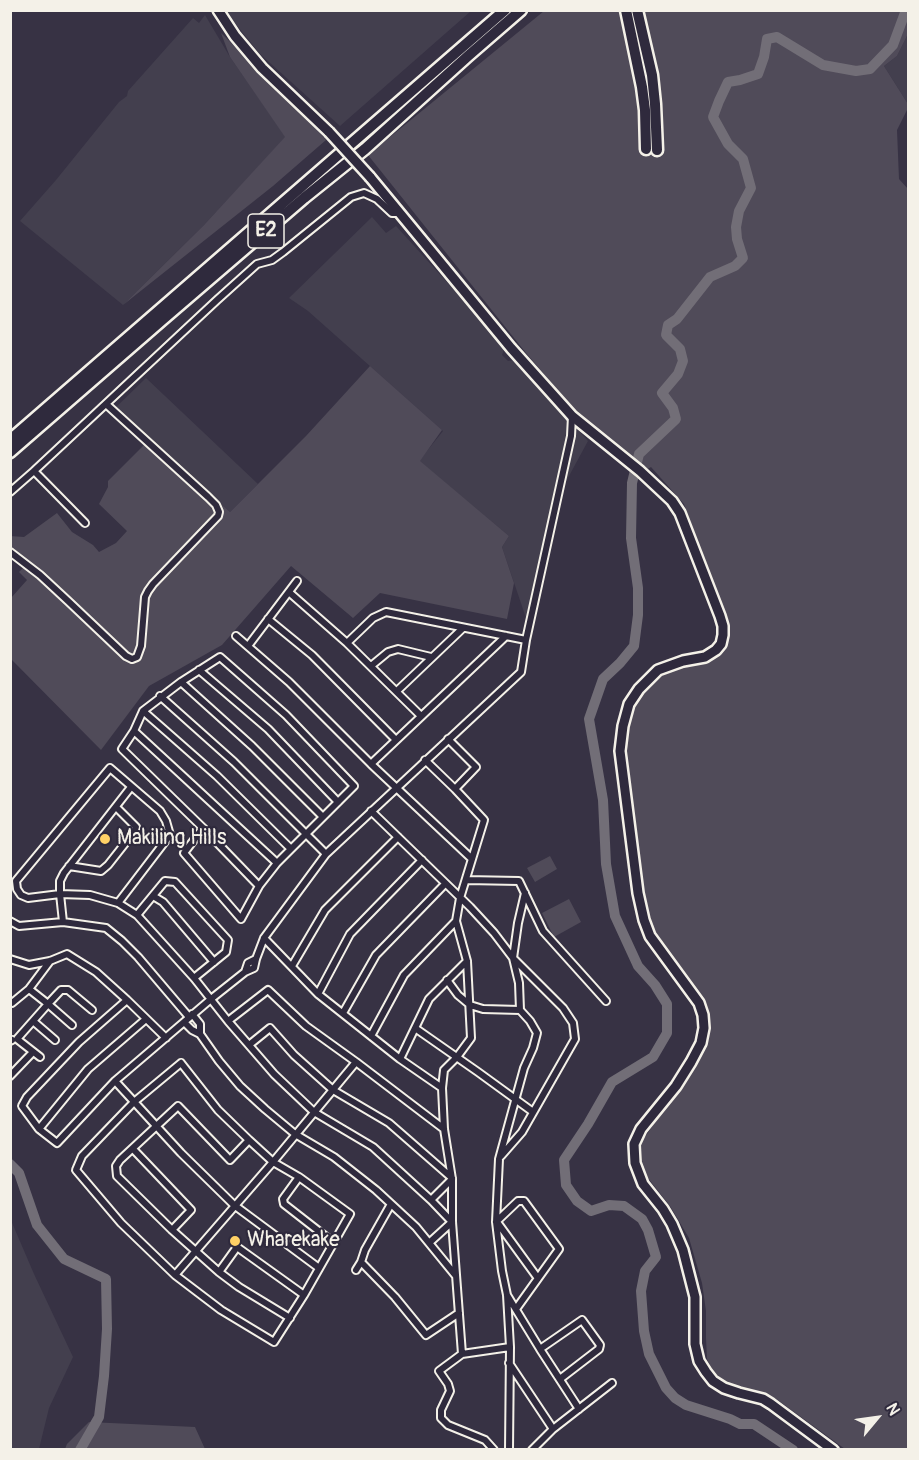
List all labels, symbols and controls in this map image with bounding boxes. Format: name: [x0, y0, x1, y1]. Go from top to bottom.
road number: E2: [248, 214, 284, 248]
place label: Makiling Hills: [117, 826, 226, 852]
marker: Makiling Hills: [98, 832, 112, 846]
place label: Wharekake: [247, 1228, 340, 1254]
marker: Wharekake: [228, 1234, 242, 1248]
north arrow: [847, 1388, 907, 1448]
text: N: [881, 1400, 904, 1419]

